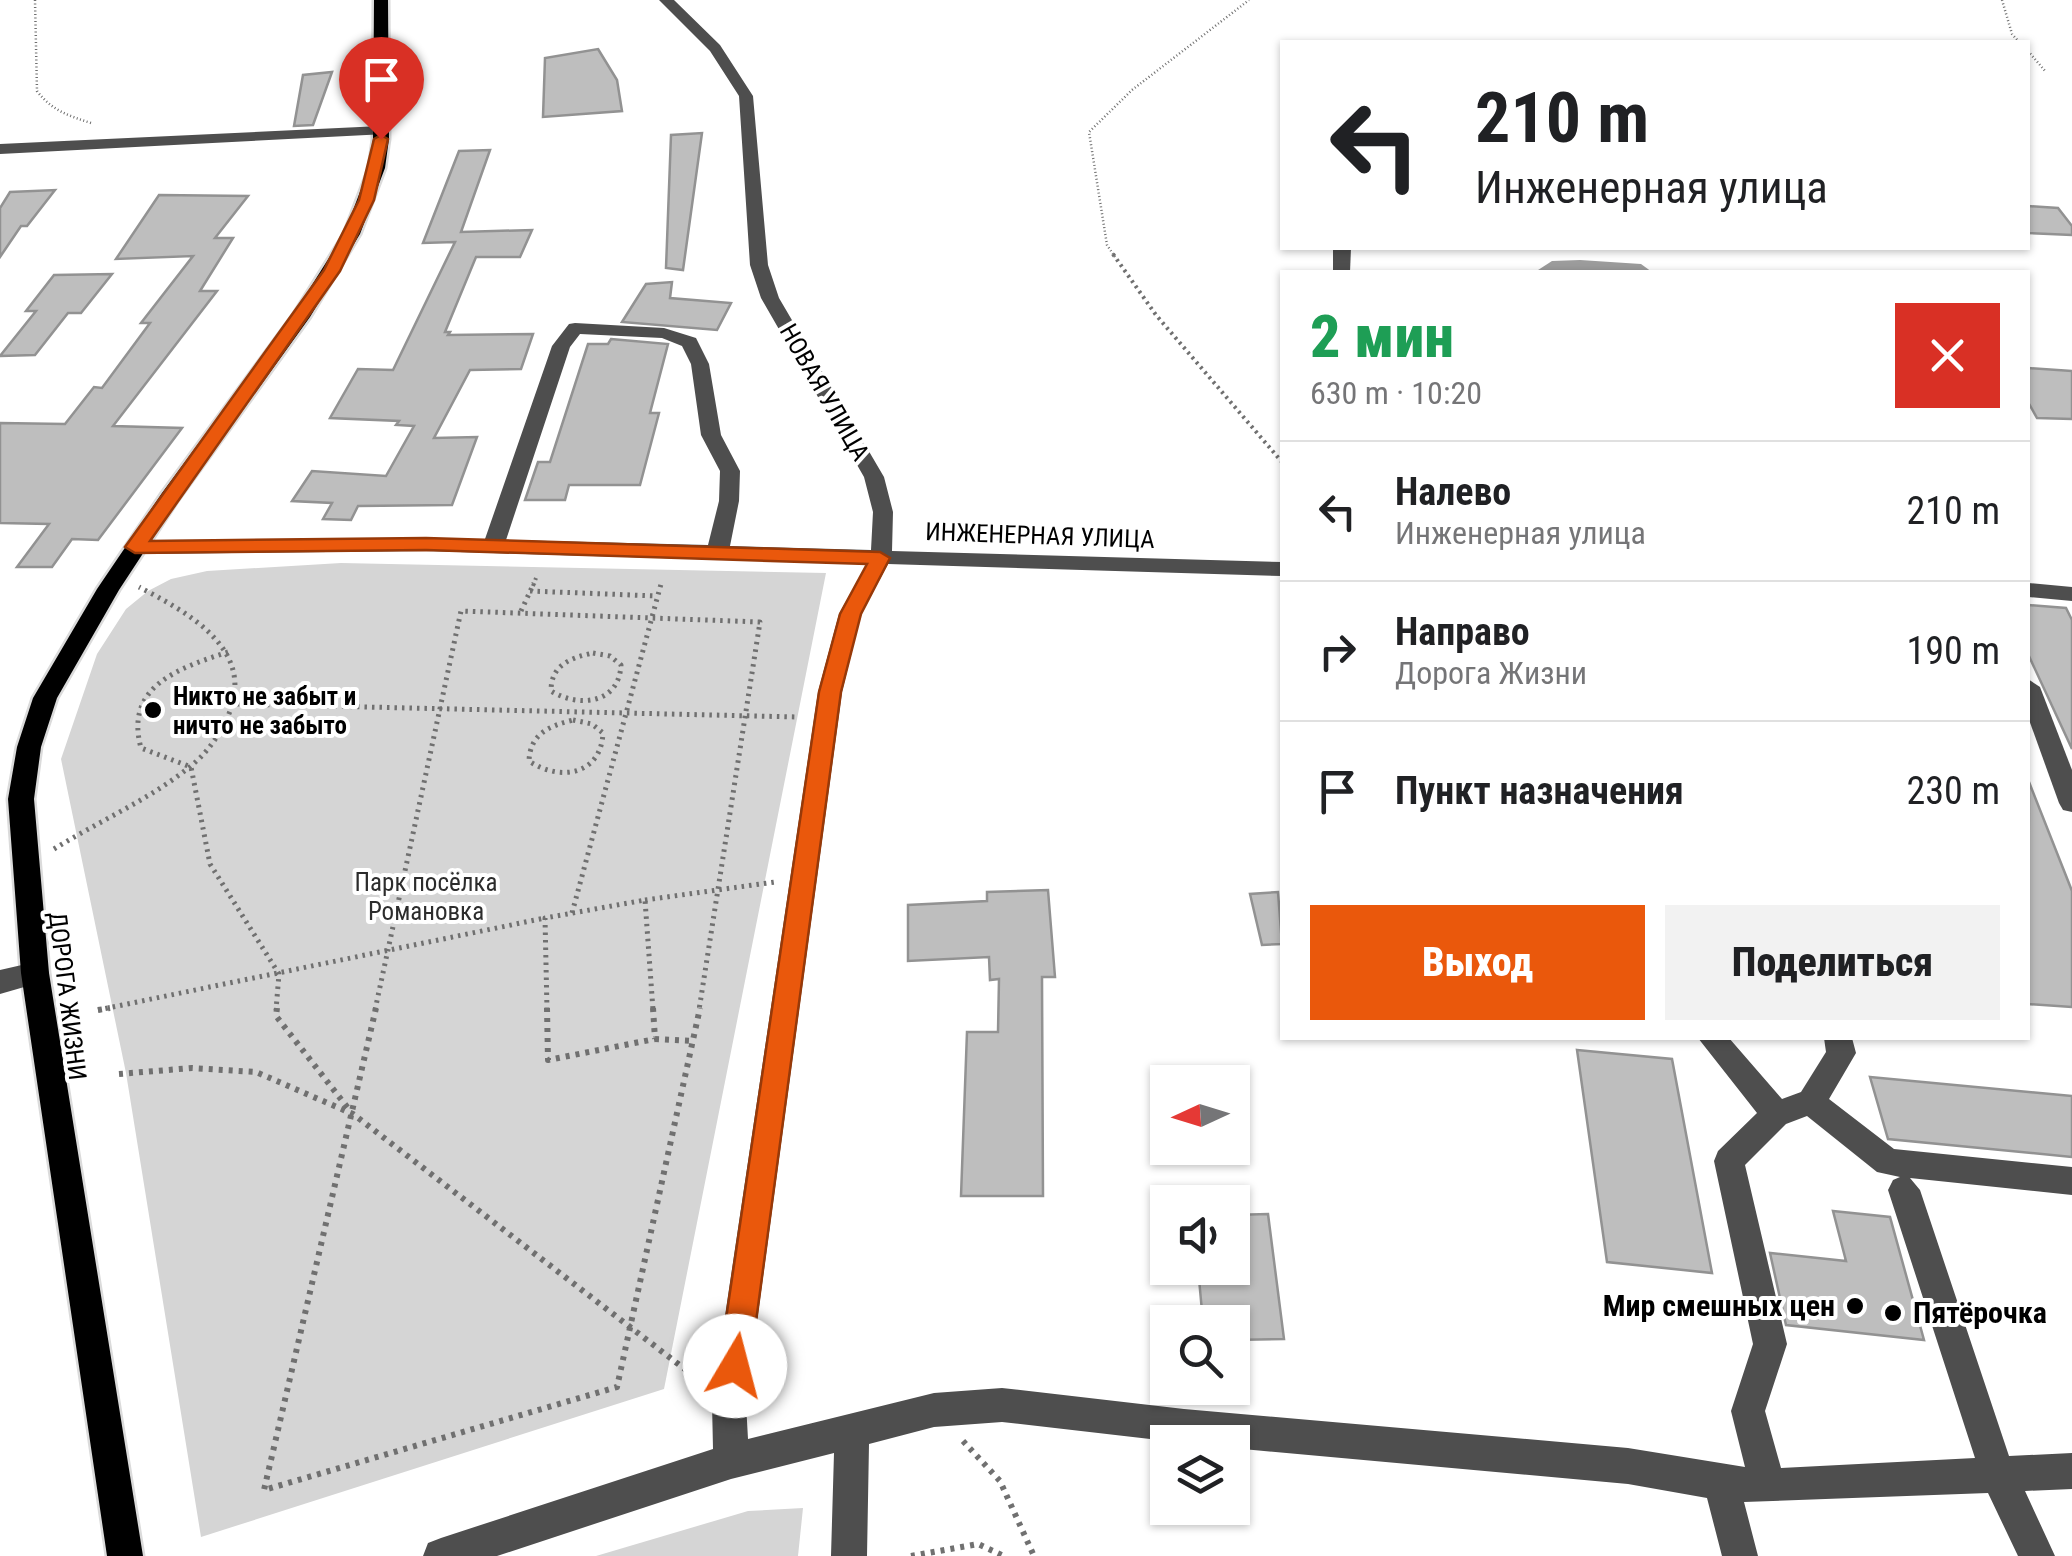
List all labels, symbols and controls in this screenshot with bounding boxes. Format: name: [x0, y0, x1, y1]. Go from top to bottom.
pin: [339, 37, 424, 140]
icon: arrive: [354, 52, 409, 107]
text: 210 m: [1475, 77, 1649, 159]
icon: left: [1310, 80, 1440, 210]
text: Инженерная улица: [1475, 161, 1828, 214]
text: 2 мин: [1310, 301, 1454, 372]
button: close: [1895, 303, 2000, 408]
street label: НОВАЯ УЛИЦА: [774, 319, 875, 466]
text: 630 m · 10:20: [1310, 374, 1482, 412]
text: Налево: [1395, 470, 1511, 514]
icon: left: [1310, 484, 1365, 539]
text: 210 m: [1906, 489, 2000, 533]
text: Инженерная улица: [1395, 514, 1646, 552]
street label: ИНЖЕНЕРНАЯ УЛИЦА: [925, 517, 1155, 554]
text: Направо: [1395, 610, 1530, 654]
icon: right: [1310, 624, 1365, 679]
text: 190 m: [1906, 629, 2000, 673]
text: Дорога Жизни: [1395, 654, 1587, 692]
place label: Никто не забыт и ничто не забыто: [173, 682, 356, 740]
marker: Никто не забыт и ничто не забыто: [142, 699, 164, 721]
icon: arrive: [1310, 764, 1365, 819]
text: Пункт назначения: [1395, 769, 1684, 813]
text: 230 m: [1906, 769, 2000, 813]
park label: Парк посёлка Романовка: [355, 868, 497, 926]
button: Выход: [1310, 905, 1645, 1020]
button: Поделиться: [1665, 905, 2000, 1020]
street label: ДОРОГА ЖИЗНИ: [43, 910, 92, 1082]
north arrow: [1150, 1065, 1250, 1165]
map controls: [1150, 1065, 1250, 1525]
button: sound: [1150, 1185, 1250, 1285]
place label: Мир смешных цен: [1603, 1288, 1835, 1323]
marker: Мир смешных цен: [1844, 1295, 1866, 1317]
place label: Пятёрочка: [1913, 1295, 2047, 1330]
marker: Пятёрочка: [1882, 1302, 1904, 1324]
button: search: [1150, 1305, 1250, 1405]
position arrow: [683, 1314, 787, 1418]
button: layers: [1150, 1425, 1250, 1525]

